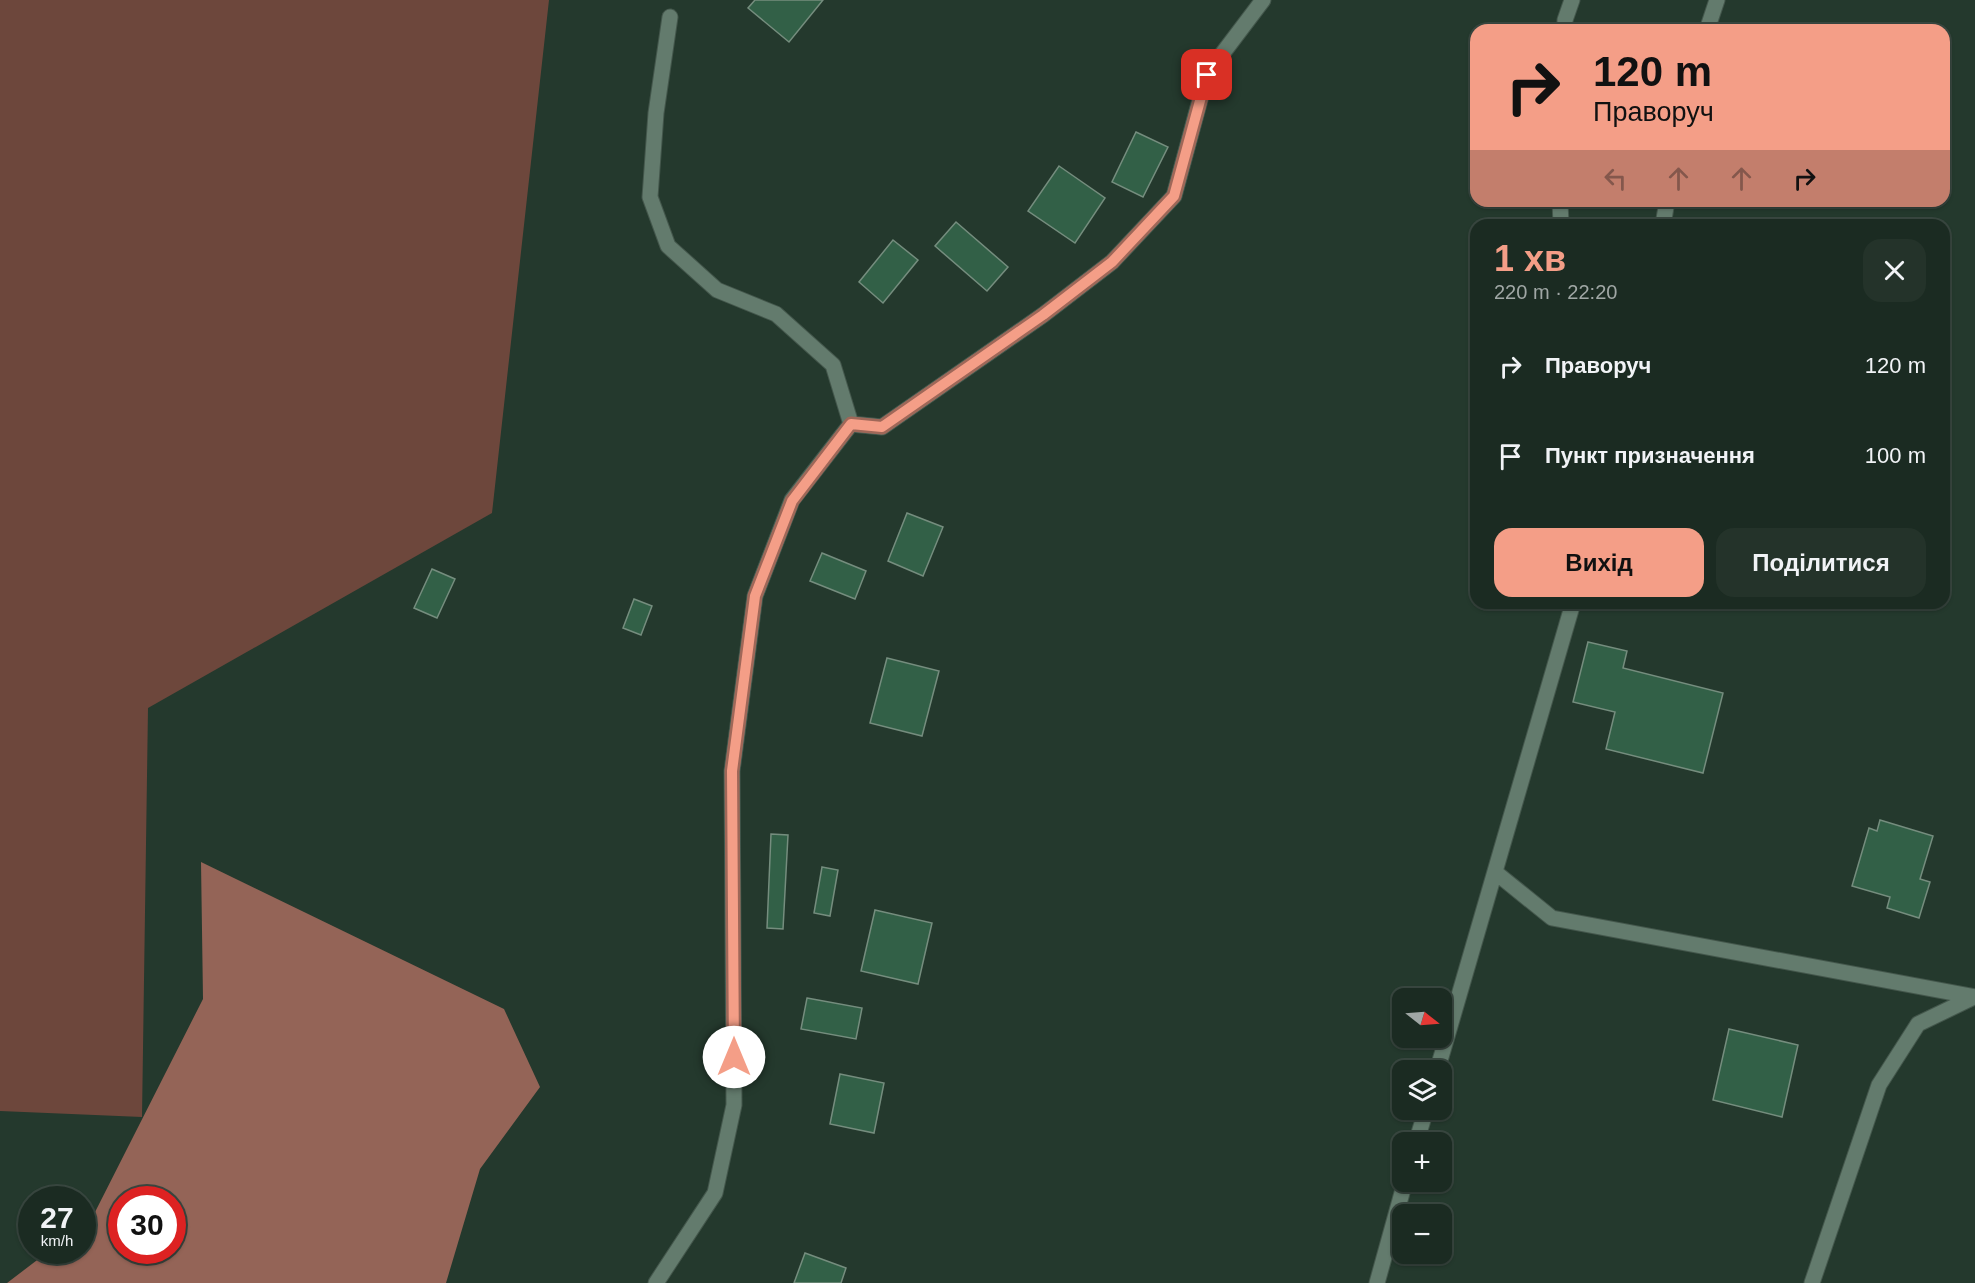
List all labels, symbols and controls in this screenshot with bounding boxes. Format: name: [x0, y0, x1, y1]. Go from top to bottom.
icon: right: [1494, 48, 1572, 126]
text: 120 m: [1593, 48, 1712, 95]
pin: [1181, 49, 1232, 100]
icon: arrive: [1190, 58, 1223, 91]
text: Праворуч: [1593, 97, 1714, 127]
icon: left: [1599, 162, 1632, 195]
icon: ahead: [1662, 162, 1695, 195]
icon: ahead: [1725, 162, 1758, 195]
icon: right: [1788, 162, 1821, 195]
text: 1 хв: [1494, 238, 1566, 279]
button: close: [1863, 239, 1926, 302]
text: 220 m · 22:20: [1494, 281, 1617, 303]
icon: right: [1494, 350, 1527, 383]
text: Праворуч: [1545, 353, 1651, 378]
text: 120 m: [1865, 353, 1926, 378]
icon: arrive: [1494, 440, 1527, 473]
text: Пункт призначення: [1545, 443, 1755, 468]
text: 100 m: [1865, 443, 1926, 468]
button: Вихід: [1494, 528, 1704, 597]
button: Поділитися: [1716, 528, 1926, 597]
north arrow: [1392, 988, 1452, 1048]
map controls: [1392, 988, 1452, 1264]
position arrow: [702, 1025, 766, 1089]
button: layers: [1392, 1060, 1452, 1120]
button: +: [1392, 1132, 1452, 1192]
speed limit sign: 30: [108, 1186, 186, 1264]
text: 27: [40, 1201, 74, 1234]
button: −: [1392, 1204, 1452, 1264]
text: km/h: [41, 1232, 73, 1249]

